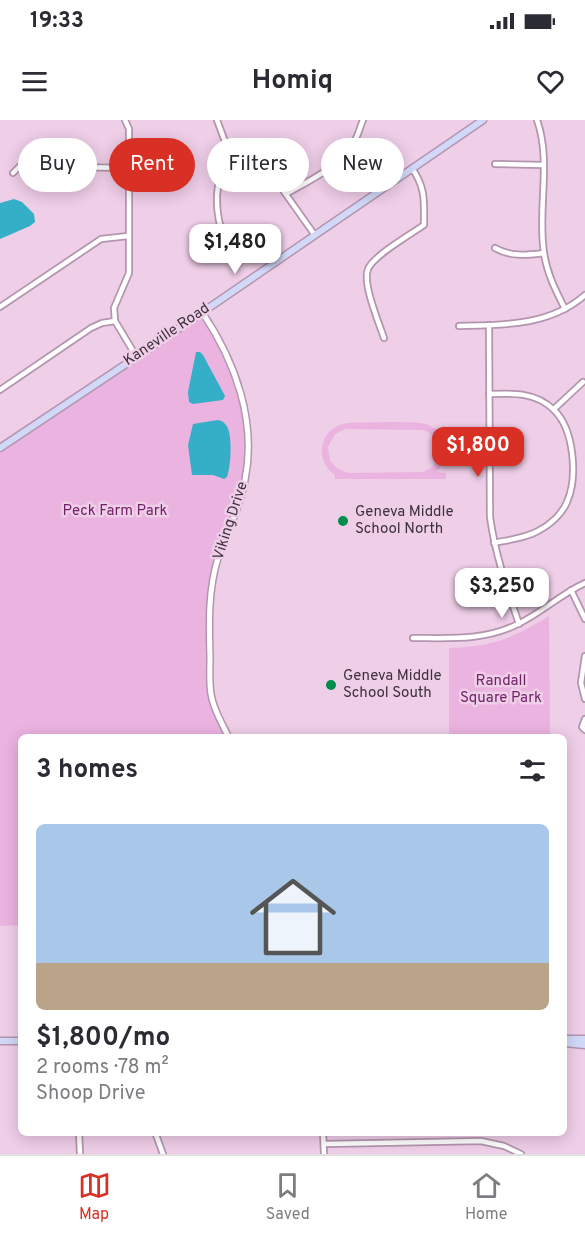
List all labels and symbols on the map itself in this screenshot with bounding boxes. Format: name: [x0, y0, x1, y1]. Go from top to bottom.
pin: $1,480: [186, 224, 284, 275]
street label: Kaneville Road: [120, 299, 214, 371]
pin: $1,800: [429, 427, 527, 478]
street label: Viking Drive: [209, 479, 253, 563]
park label: Peck Farm Park: [62, 502, 168, 521]
place label: Geneva Middle School North: [355, 503, 454, 539]
marker: Geneva Middle School North: [336, 514, 350, 528]
pin: $3,250: [453, 568, 551, 619]
place label: Geneva Middle School South: [343, 667, 442, 703]
park label: Randall Square Park: [460, 672, 542, 708]
marker: Geneva Middle School South: [324, 678, 338, 692]

